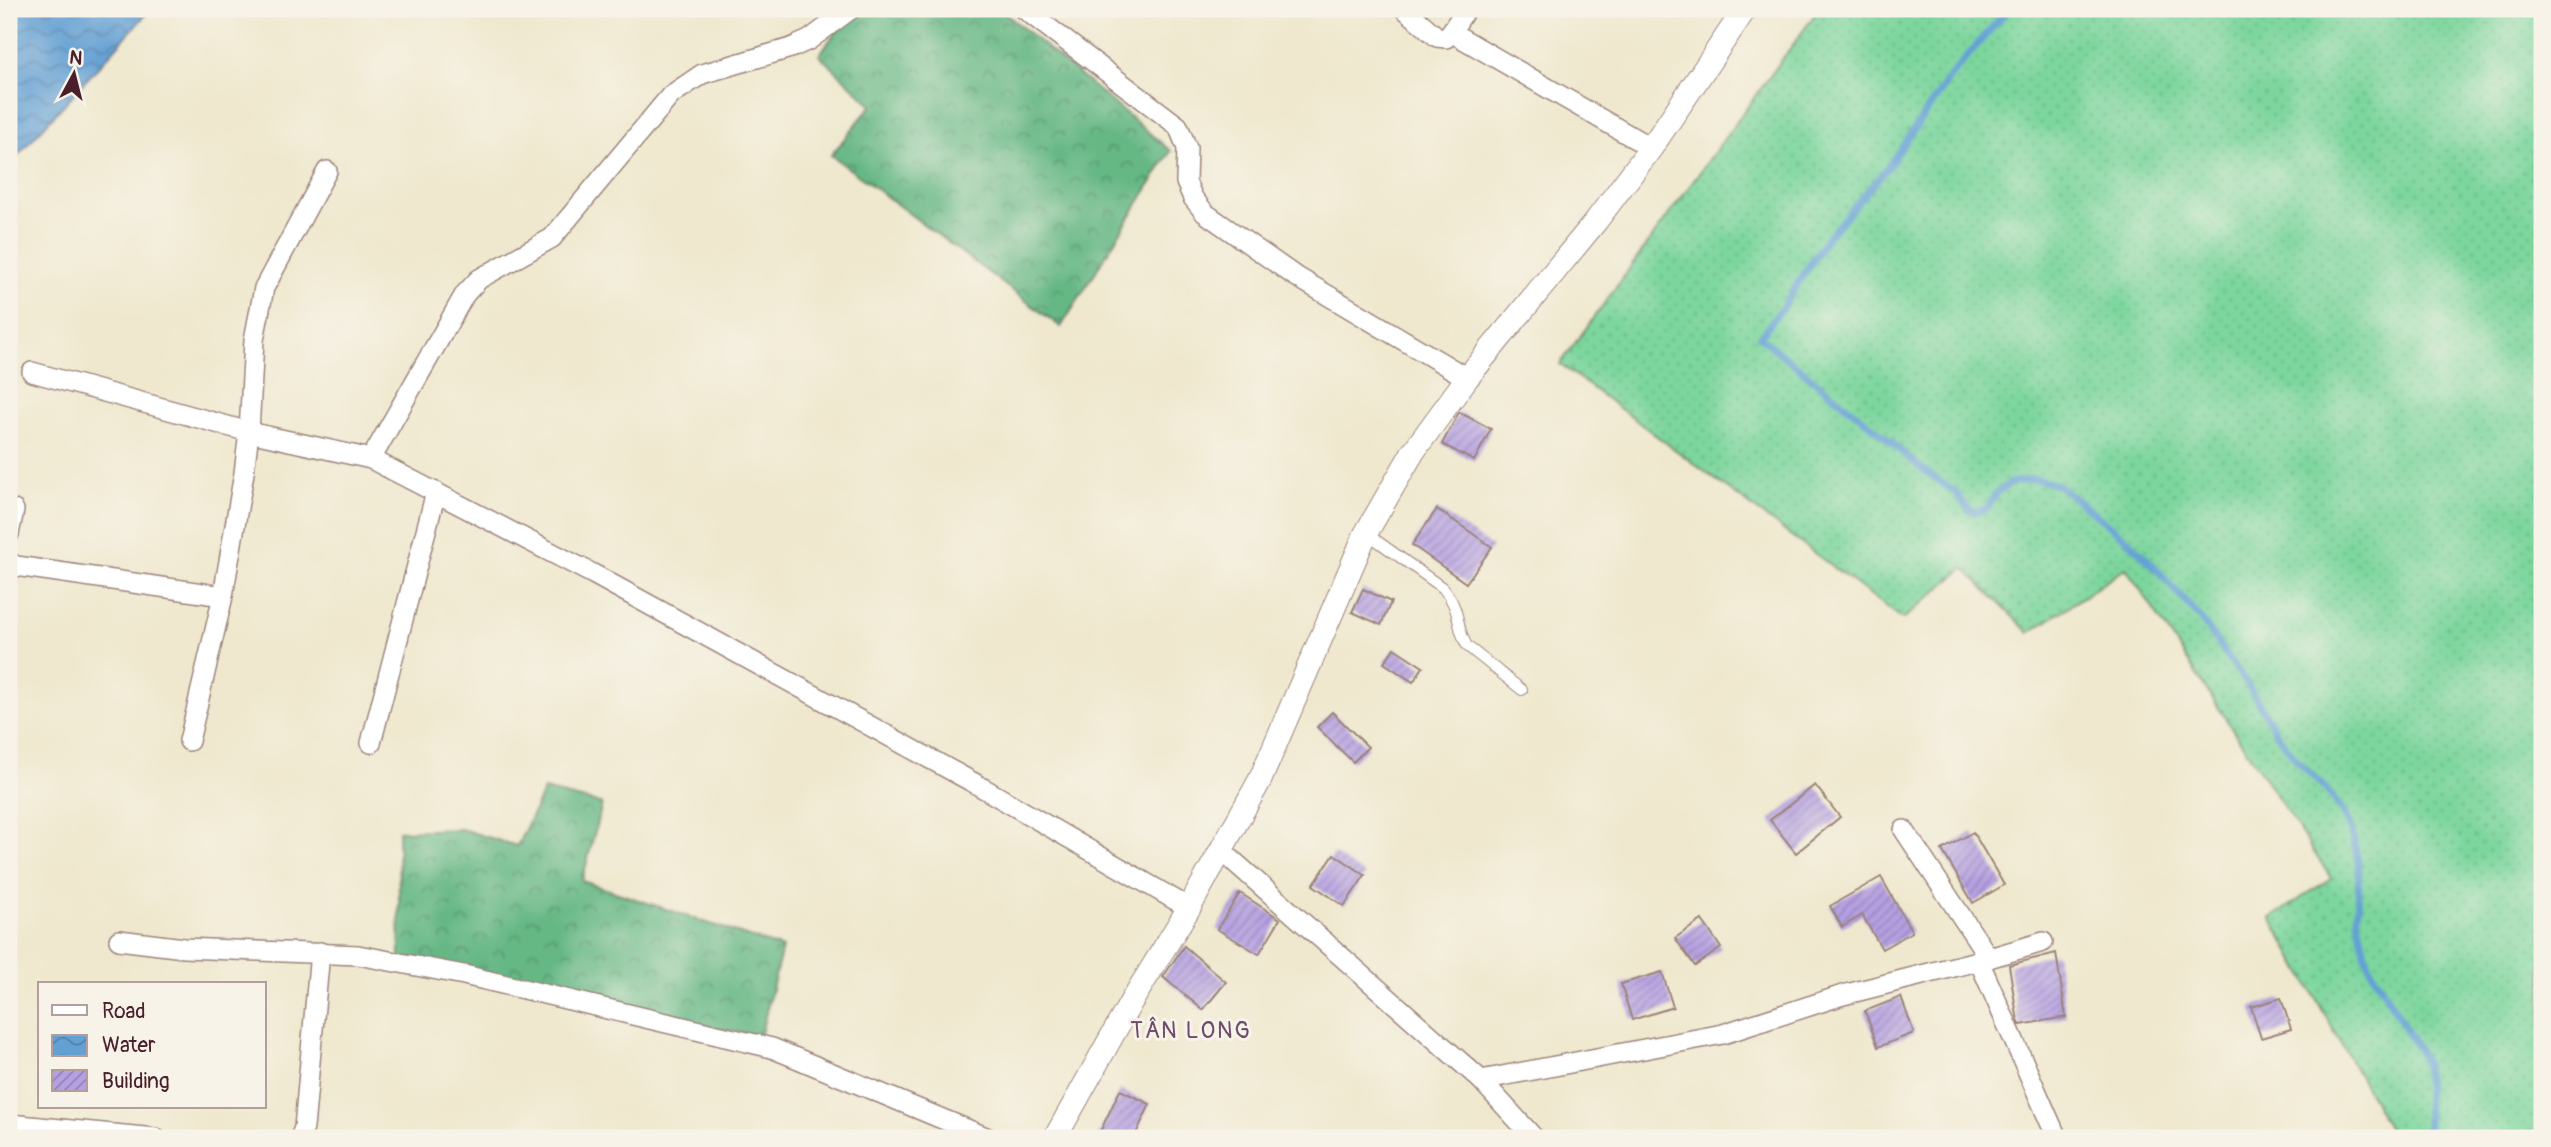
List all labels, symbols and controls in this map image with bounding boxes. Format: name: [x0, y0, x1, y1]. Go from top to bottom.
north arrow: [38, 38, 108, 108]
text: N: [68, 45, 84, 71]
legend: [38, 982, 266, 1108]
text: Road: [102, 998, 146, 1025]
district label: TÂN LONG: [1130, 1016, 1252, 1045]
text: Water: [102, 1032, 156, 1059]
text: Building: [102, 1068, 169, 1095]

